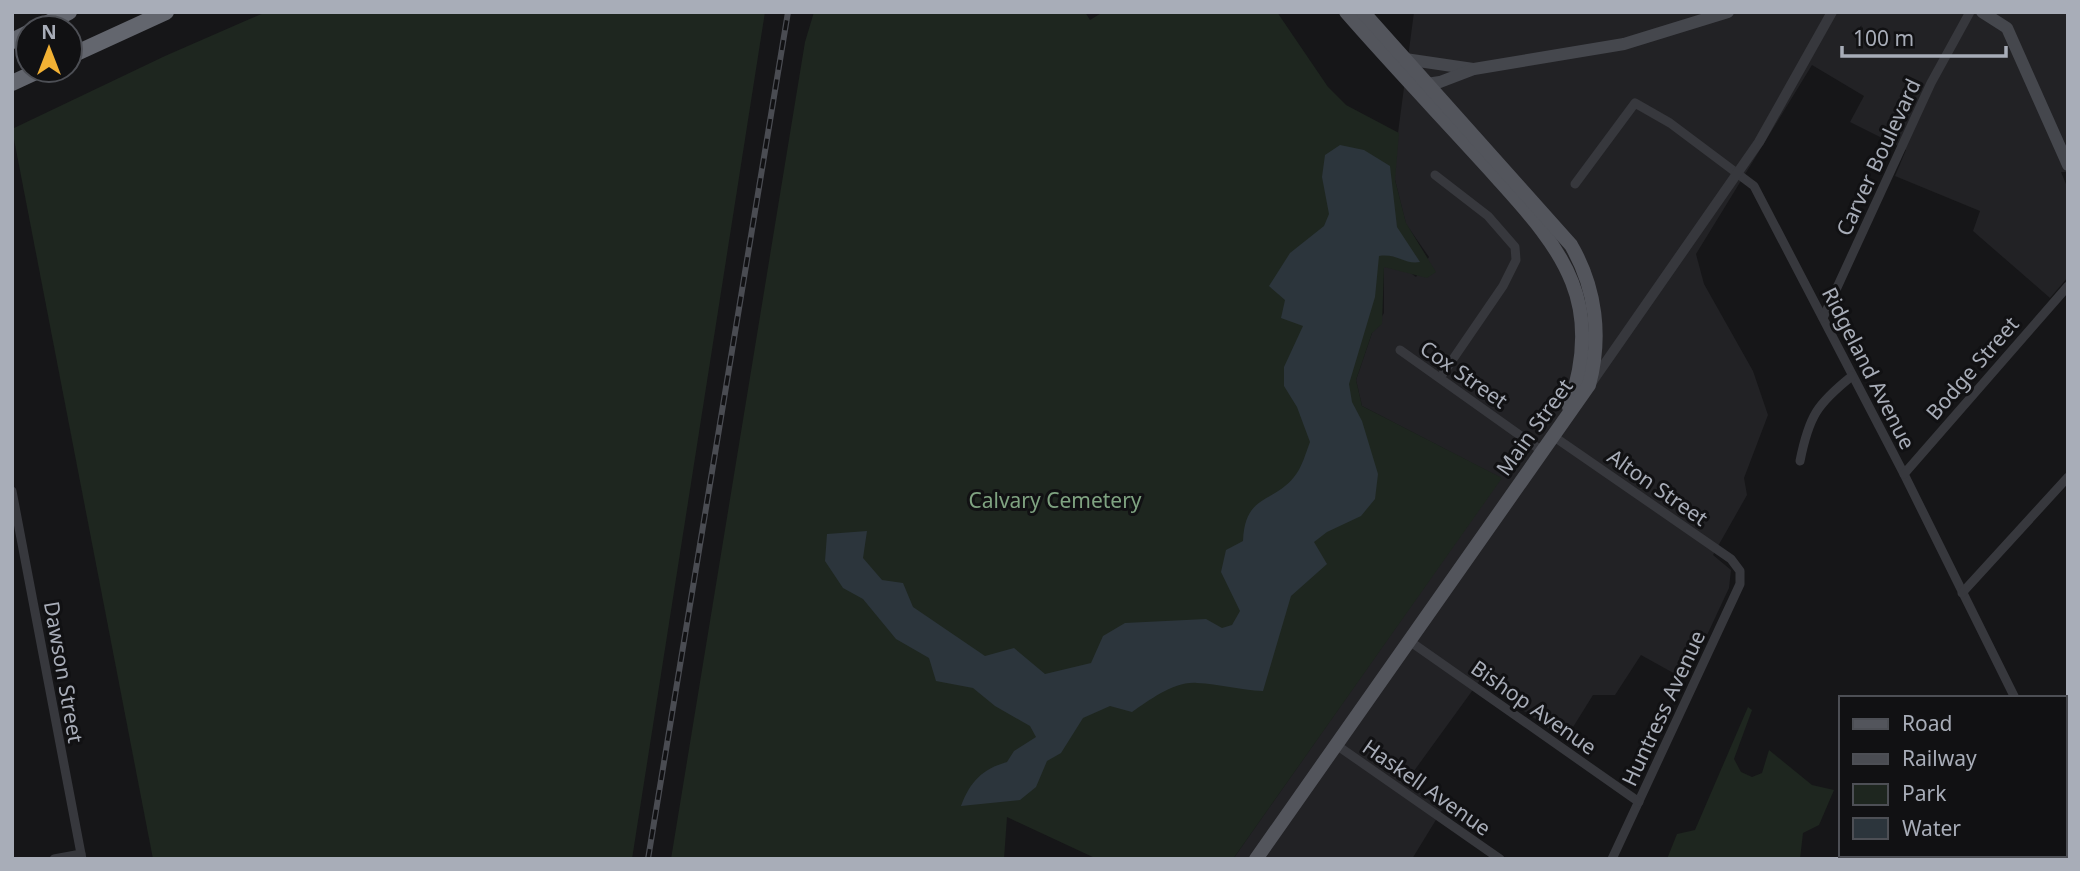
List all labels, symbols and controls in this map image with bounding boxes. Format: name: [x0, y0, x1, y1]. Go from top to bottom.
north arrow: [14, 14, 84, 84]
scale bar: [1842, 14, 2007, 58]
text: N: [41, 19, 57, 45]
text: 100 m: [1853, 24, 1914, 52]
street label: Carver Boulevard: [1829, 74, 1927, 240]
street label: Ridgeland Avenue: [1816, 282, 1922, 454]
street label: Bodge Street: [1919, 310, 2025, 426]
street label: Cox Street: [1415, 334, 1514, 415]
street label: Main Street: [1489, 373, 1579, 481]
street label: Alton Street: [1602, 442, 1714, 532]
park label: Calvary Cemetery: [968, 486, 1142, 514]
street label: Dawson Street: [38, 599, 90, 745]
street label: Huntress Avenue: [1615, 626, 1711, 790]
street label: Bishop Avenue: [1466, 653, 1602, 761]
legend: [1839, 696, 2066, 857]
text: Road: [1902, 709, 1952, 737]
street label: Haskell Avenue: [1357, 732, 1497, 842]
text: Railway: [1902, 744, 1977, 772]
text: Park: [1902, 779, 1947, 807]
text: Water: [1902, 814, 1961, 842]

